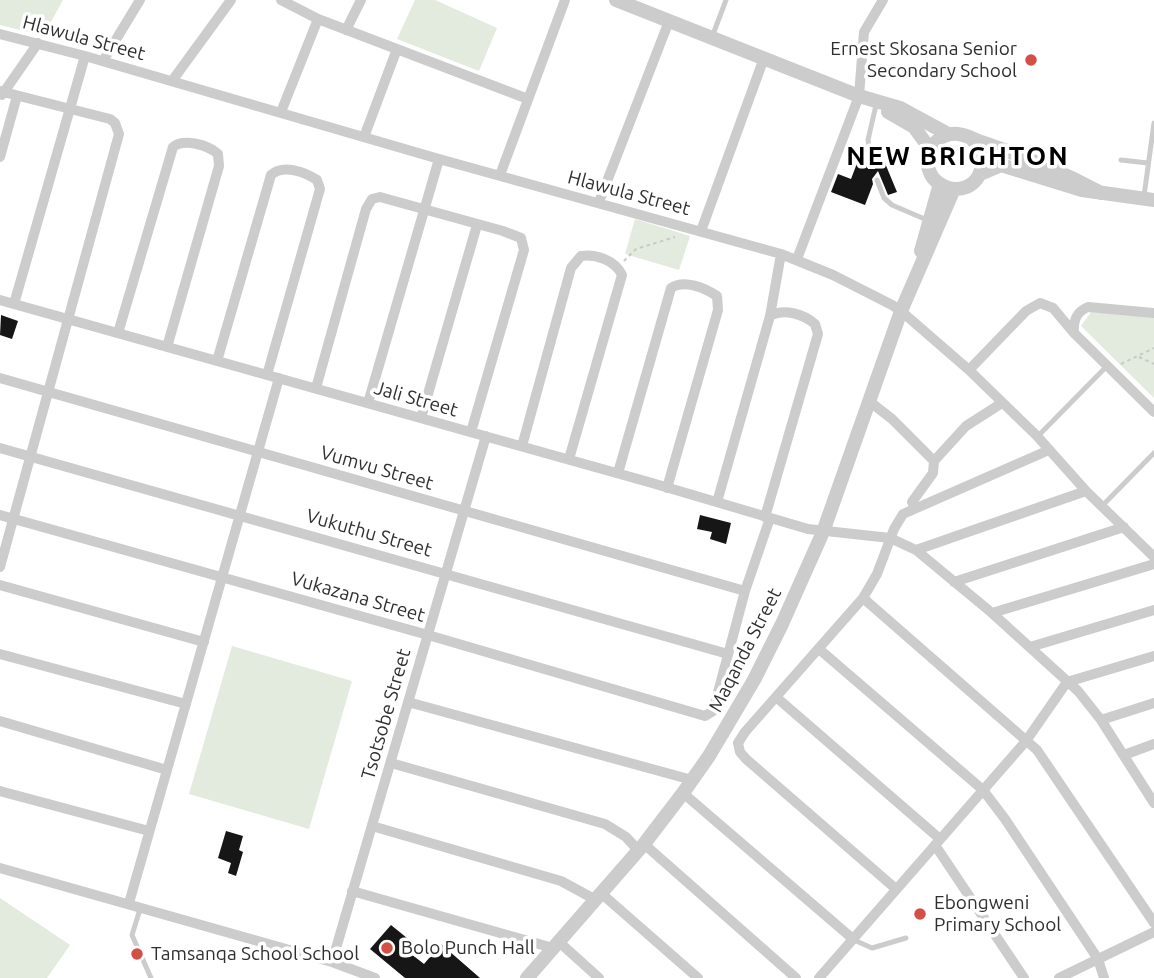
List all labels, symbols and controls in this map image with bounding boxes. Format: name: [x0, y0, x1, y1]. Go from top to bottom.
street label: Hlawula Street: [20, 11, 148, 65]
place label: Ernest Skosana Senior Secondary School: [830, 38, 1017, 82]
marker: Ernest Skosana Senior Secondary School: [1023, 52, 1039, 68]
district label: NEW BRIGHTON: [848, 140, 1068, 172]
street label: Hlawula Street: [565, 166, 693, 220]
street label: Jali Street: [371, 376, 461, 422]
street label: Vumvu Street: [318, 441, 436, 495]
street label: Vukuthu Street: [304, 504, 434, 562]
street label: Vukazana Street: [288, 567, 428, 627]
street label: Maqanda Street: [704, 584, 786, 716]
street label: Tsotsobe Street: [356, 646, 416, 782]
place label: Ebongweni Primary School: [934, 892, 1061, 936]
marker: Ebongweni Primary School: [912, 906, 928, 922]
place label: Bolo Punch Hall: [401, 937, 535, 959]
marker: Bolo Punch Hall: [379, 940, 395, 956]
place label: Tamsanqa School School: [151, 943, 359, 965]
marker: Tamsanqa School School: [129, 946, 145, 962]

